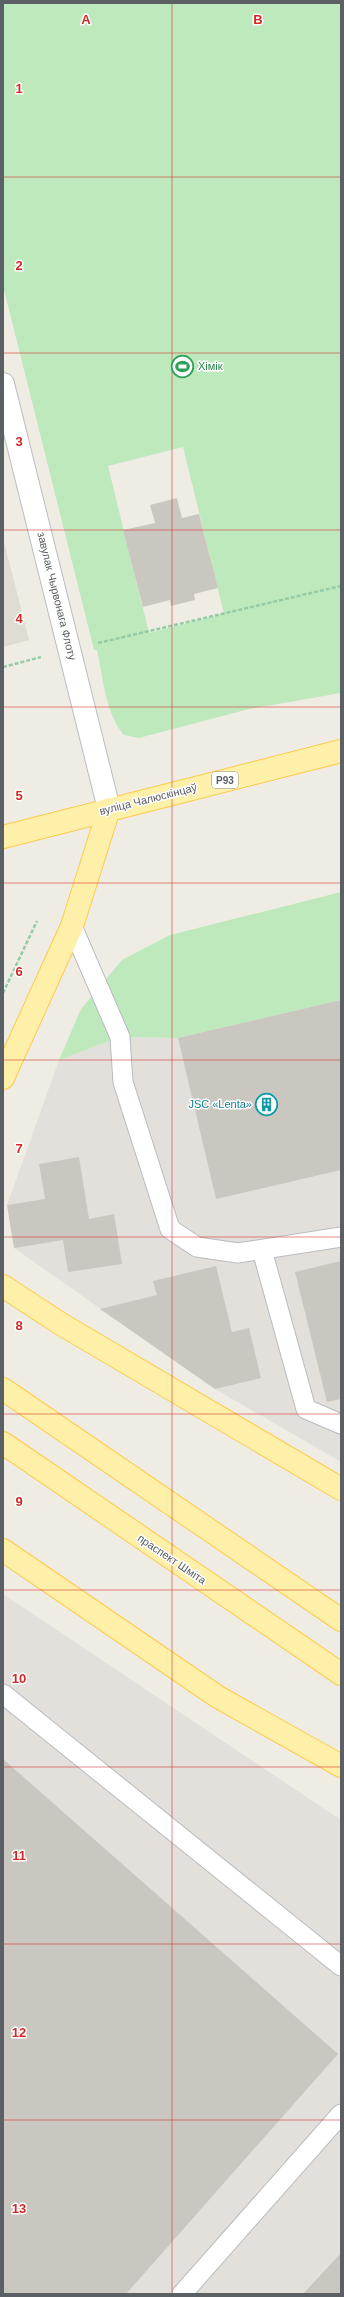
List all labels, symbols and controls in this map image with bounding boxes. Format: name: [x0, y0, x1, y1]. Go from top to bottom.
text: A: [81, 12, 91, 27]
text: B: [253, 12, 263, 27]
text: 1: [15, 81, 23, 96]
text: 2: [15, 258, 23, 273]
sports icon: Хімік: [169, 353, 195, 379]
place label: Хімік: [198, 360, 223, 372]
text: 3: [15, 434, 23, 449]
street label: завулак Чырвонага Флоту: [35, 531, 79, 662]
text: 4: [15, 611, 23, 626]
road number: Р93: [212, 772, 238, 788]
street label: вуліца Чалюскінцаў: [98, 781, 198, 817]
text: 5: [15, 788, 23, 803]
text: 6: [15, 964, 23, 979]
building icon: JSC «Lenta»: [254, 1091, 280, 1117]
place label: JSC «Lenta»: [188, 1098, 252, 1110]
text: 7: [15, 1141, 23, 1156]
text: 8: [15, 1318, 23, 1333]
text: 9: [15, 1494, 23, 1509]
street label: праспект Шміта: [136, 1532, 209, 1587]
text: 10: [12, 1671, 26, 1686]
text: 11: [12, 1848, 26, 1863]
text: 12: [12, 2025, 26, 2040]
text: 13: [12, 2201, 26, 2216]

